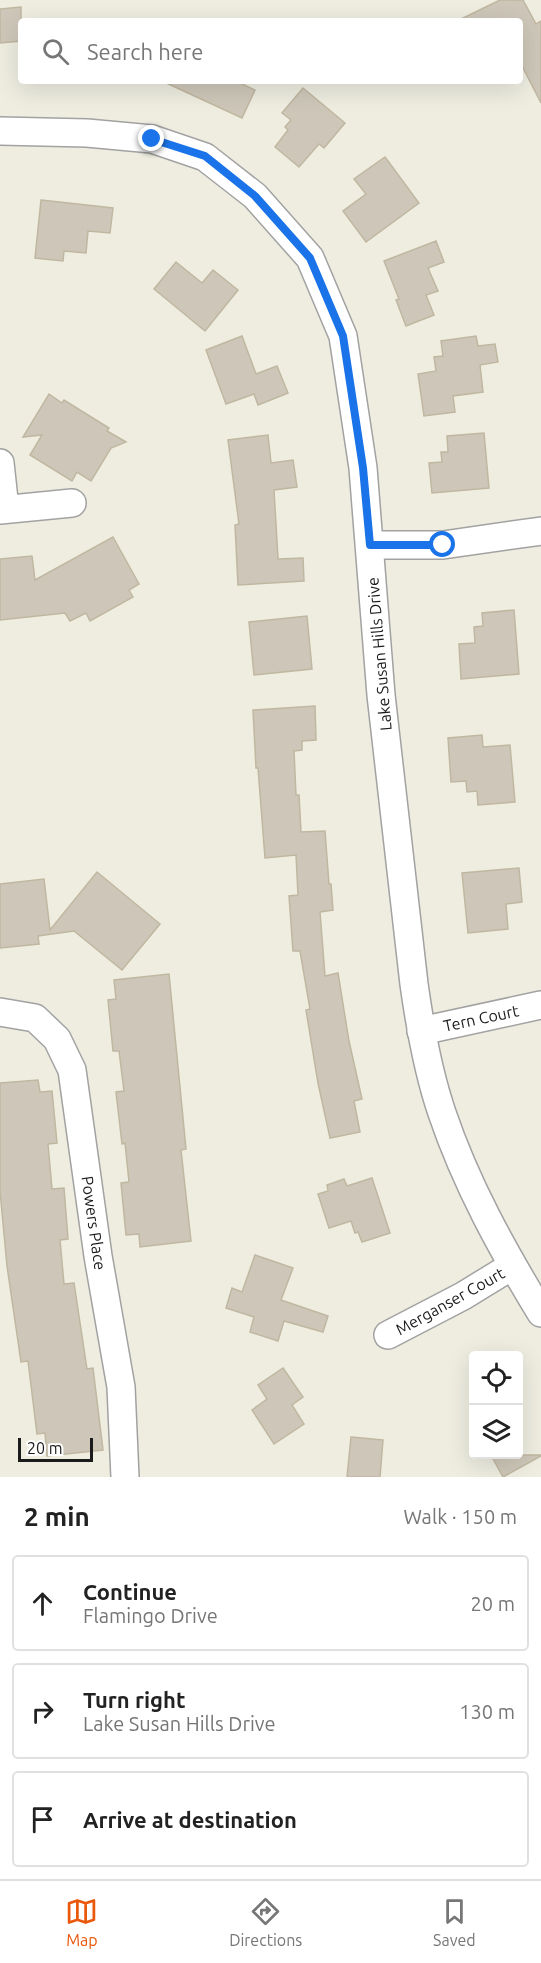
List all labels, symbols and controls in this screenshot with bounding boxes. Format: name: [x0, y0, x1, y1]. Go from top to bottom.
search box: [18, 18, 523, 84]
icon: search: [39, 35, 72, 68]
text: Search here: [87, 39, 203, 64]
route end: [138, 125, 164, 151]
route start: [429, 531, 455, 557]
street label: Lake Susan Hills Drive: [363, 576, 395, 732]
street label: Tern Court: [442, 1001, 521, 1035]
street label: Powers Place: [78, 1175, 110, 1271]
street label: Merganser Court: [393, 1263, 508, 1338]
map controls: [469, 1351, 523, 1459]
button: locate: [469, 1351, 523, 1405]
button: layers: [469, 1405, 523, 1459]
scale bar: [18, 1435, 93, 1462]
text: 20 m: [27, 1439, 63, 1457]
text: 2 min: [24, 1502, 90, 1531]
text: Walk · 150 m: [404, 1505, 517, 1528]
text: Continue: [83, 1579, 177, 1604]
icon: ahead: [26, 1587, 59, 1620]
text: 20 m: [471, 1592, 515, 1615]
text: Flamingo Drive: [83, 1604, 218, 1627]
text: Turn right: [83, 1687, 185, 1712]
icon: right: [26, 1695, 59, 1728]
text: 130 m: [459, 1700, 515, 1723]
text: Lake Susan Hills Drive: [83, 1712, 276, 1735]
icon: arrive: [26, 1803, 59, 1836]
text: Arrive at destination: [83, 1807, 297, 1832]
tab: Map: [65, 1895, 98, 1949]
tab: Directions: [229, 1895, 302, 1949]
tab: Saved: [433, 1895, 476, 1949]

